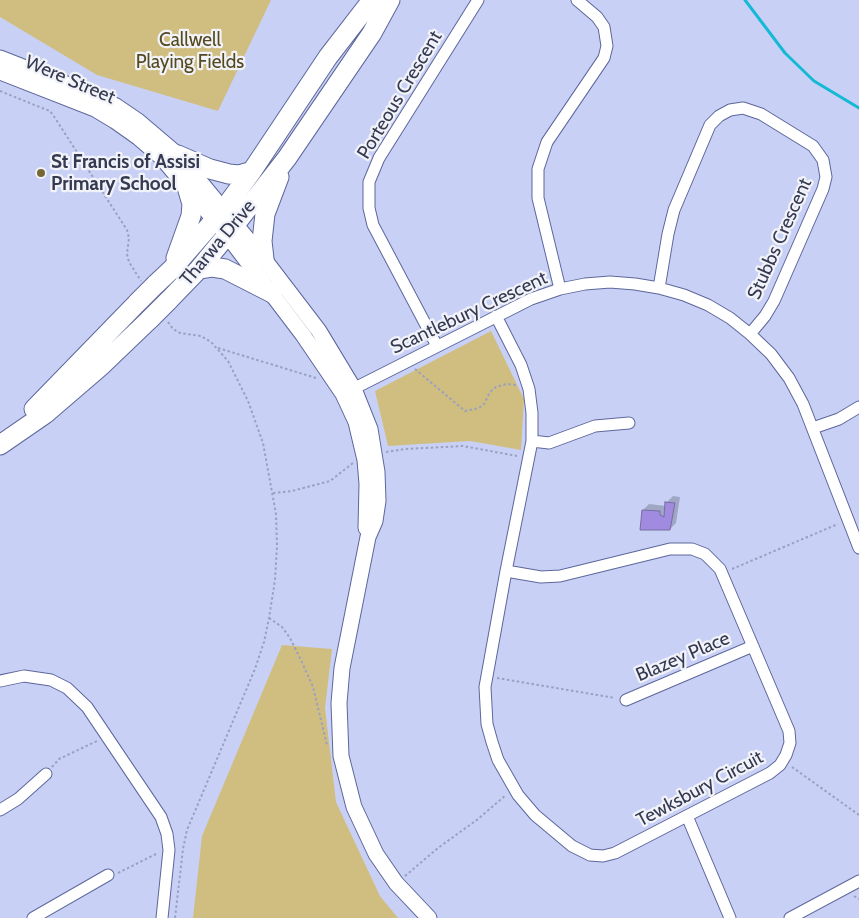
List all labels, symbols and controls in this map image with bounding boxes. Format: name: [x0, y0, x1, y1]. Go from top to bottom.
street label: Porteous Crescent: [353, 27, 447, 163]
park label: Callwell Playing Fields: [136, 29, 244, 73]
street label: Were Street: [22, 51, 118, 109]
place label: St Francis of Assisi Primary School: [51, 151, 200, 195]
marker: St Francis of Assisi Primary School: [35, 167, 47, 179]
street label: Stubbs Crescent: [743, 175, 817, 303]
street label: Tharwa Drive: [175, 195, 261, 291]
street label: Scantlebury Crescent: [387, 267, 551, 359]
street label: Blazey Place: [633, 627, 733, 687]
street label: Tewksbury Circuit: [633, 746, 767, 832]

